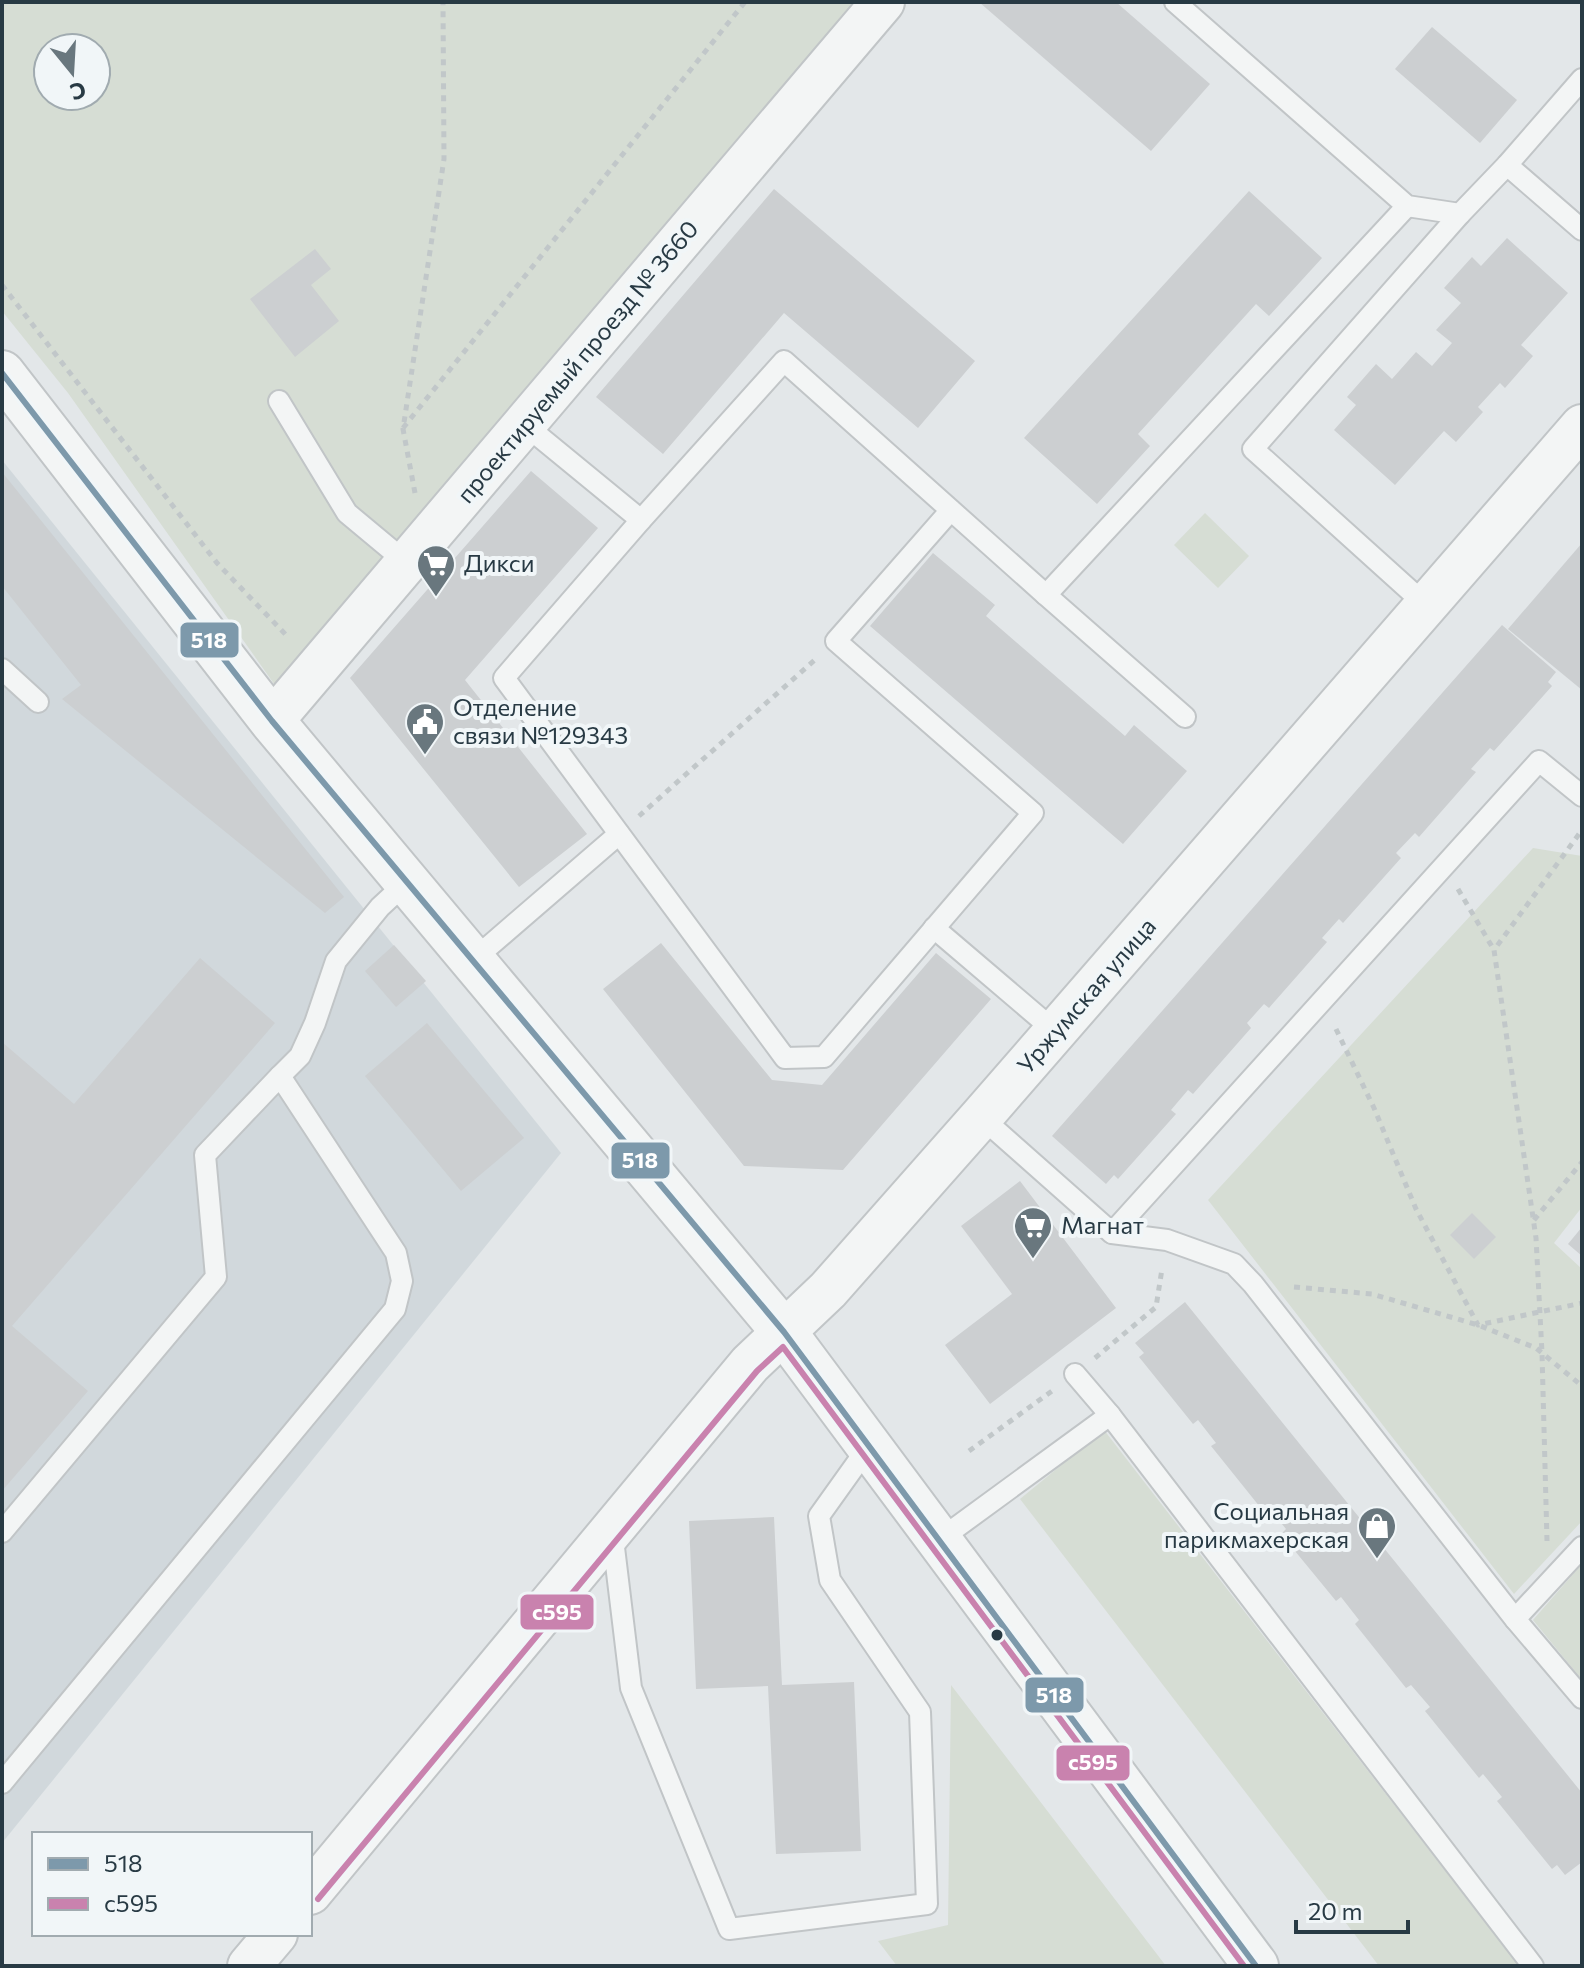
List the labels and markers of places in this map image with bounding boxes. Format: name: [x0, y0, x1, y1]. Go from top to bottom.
supermarket icon: Дикси: [415, 543, 457, 598]
place label: Дикси: [464, 548, 535, 577]
place label: Отделение связи №129343: [453, 692, 628, 749]
public building icon: Отделение связи №129343: [404, 701, 446, 756]
supermarket icon: Магнат: [1012, 1205, 1054, 1260]
place label: Магнат: [1061, 1210, 1144, 1239]
place label: Социальная парикмахерская: [1164, 1496, 1349, 1553]
shop icon: Социальная парикмахерская: [1356, 1505, 1398, 1560]
unlabelled marker: [989, 1627, 1005, 1643]

